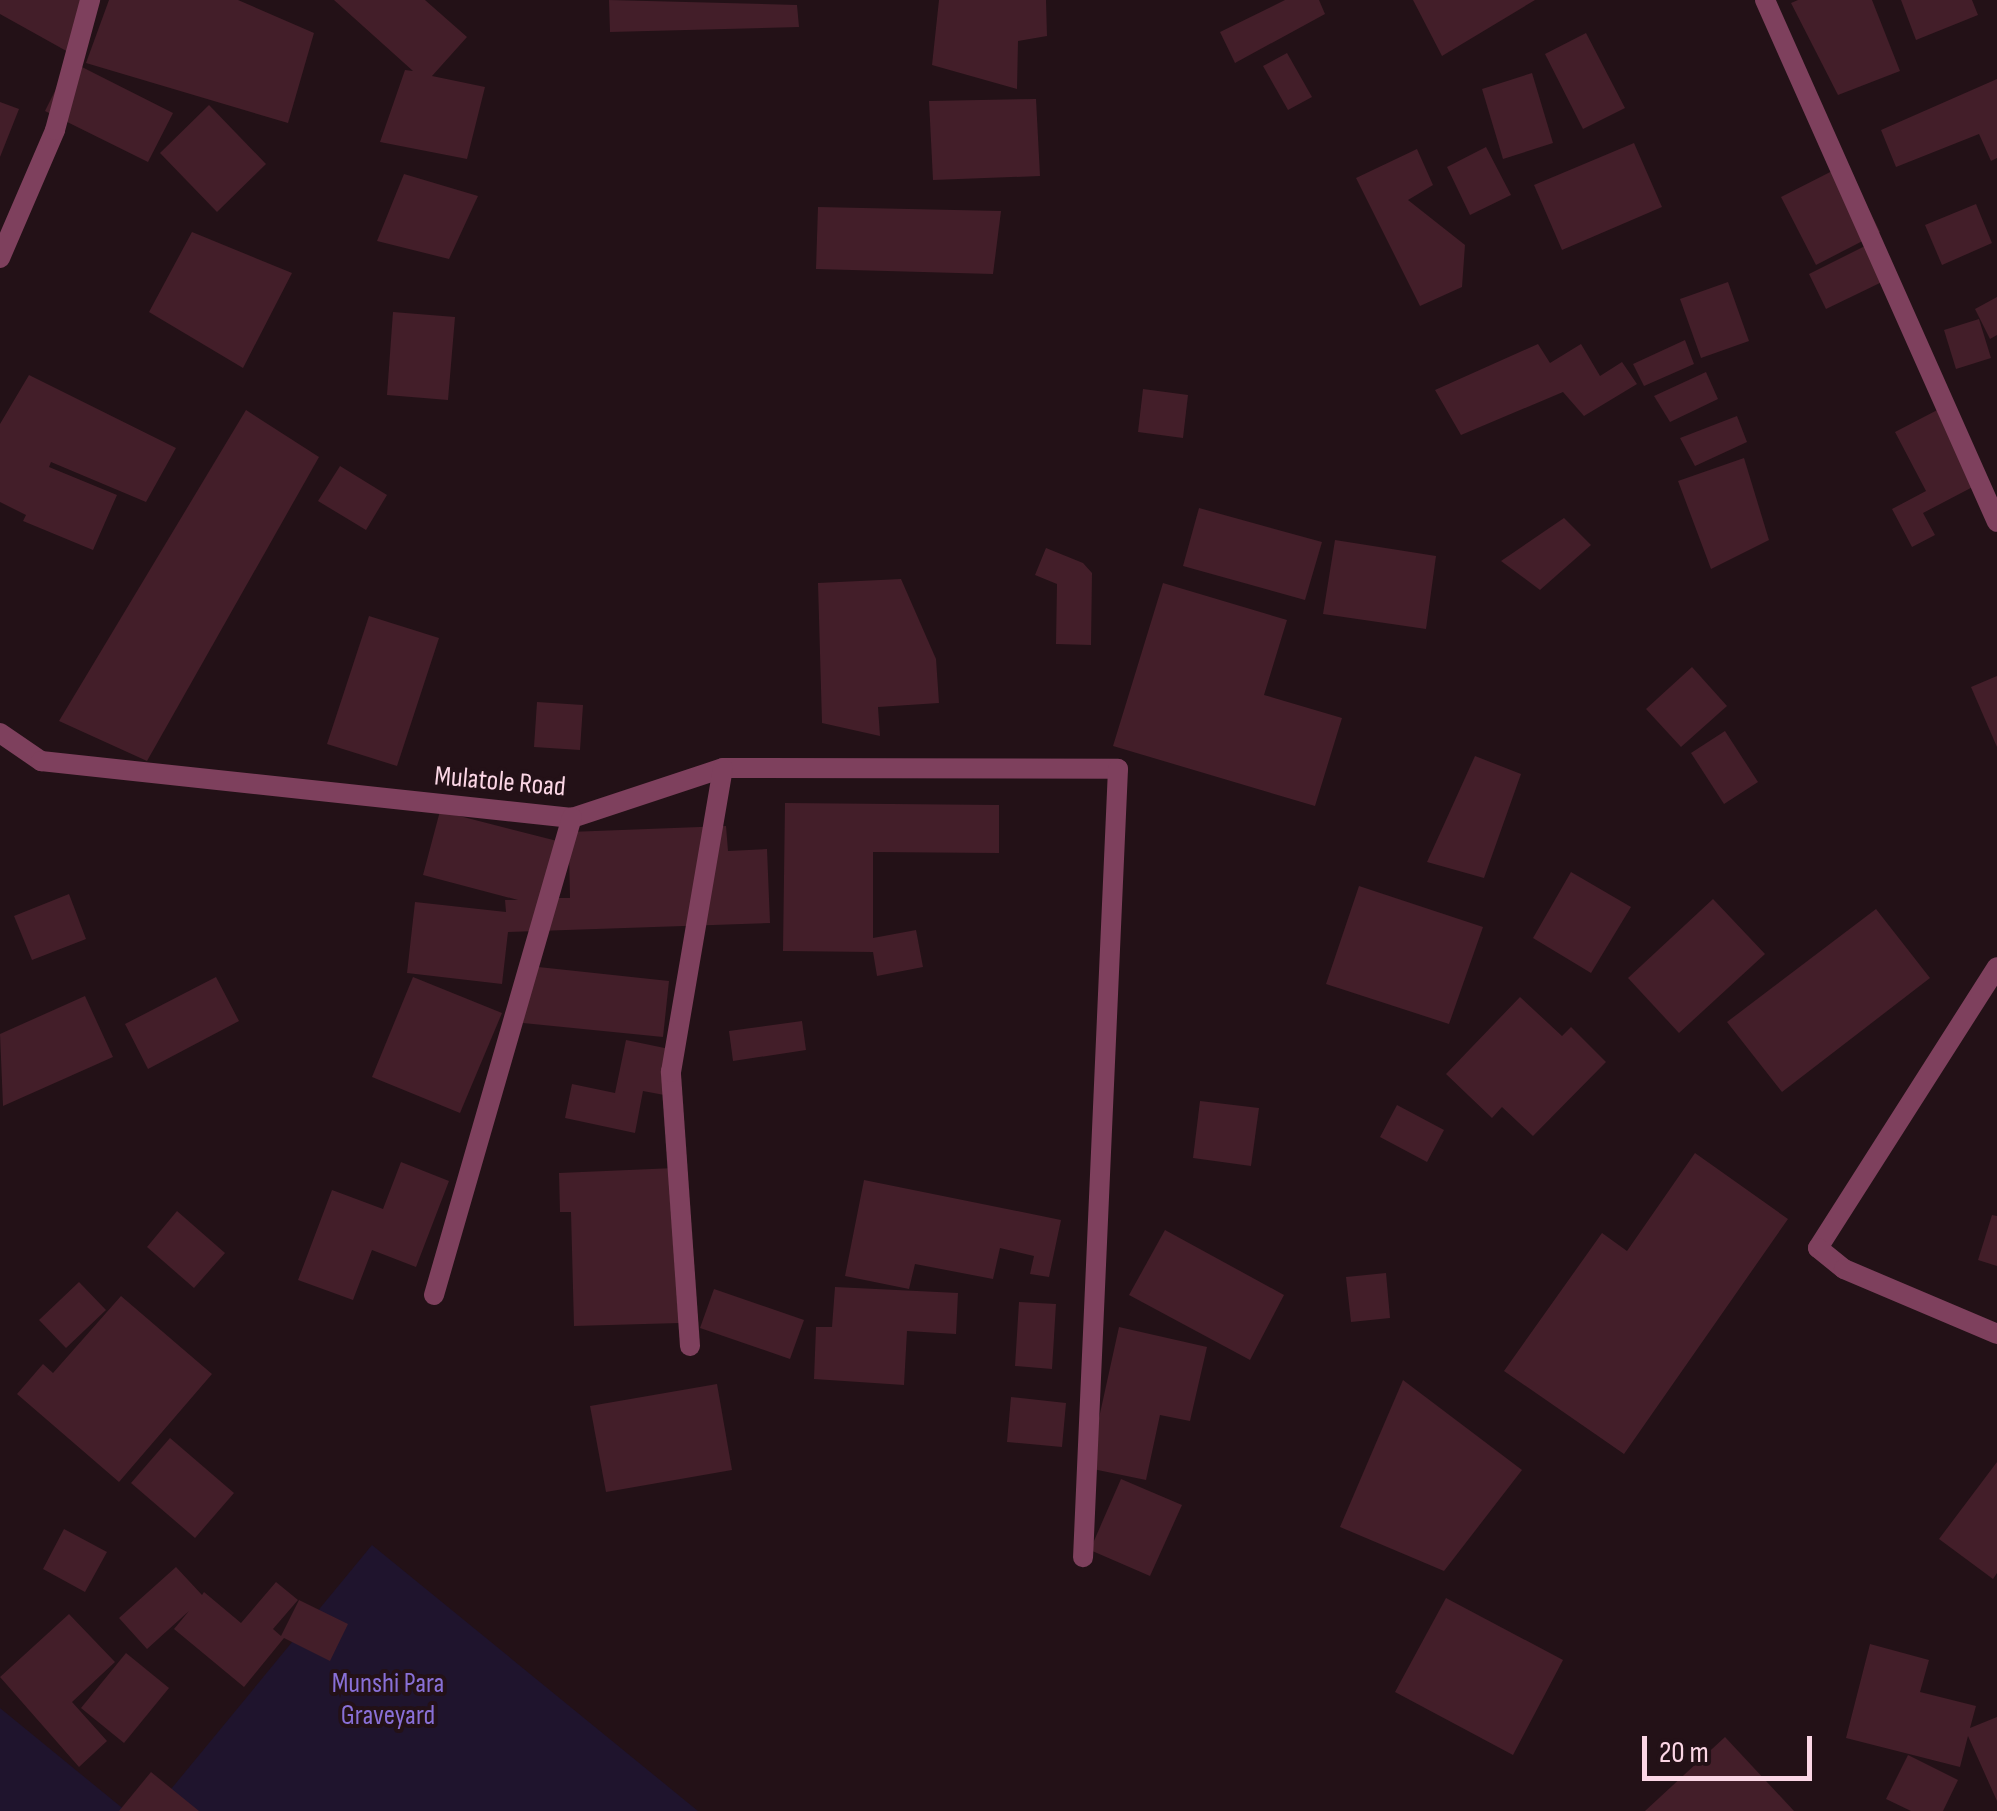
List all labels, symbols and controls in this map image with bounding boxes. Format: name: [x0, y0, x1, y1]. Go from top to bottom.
street label: Mulatole Road: [433, 760, 567, 804]
park label: Munshi Para Graveyard: [332, 1667, 444, 1733]
scale bar: [1647, 1716, 1817, 1778]
text: 20 m: [1659, 1735, 1709, 1771]

